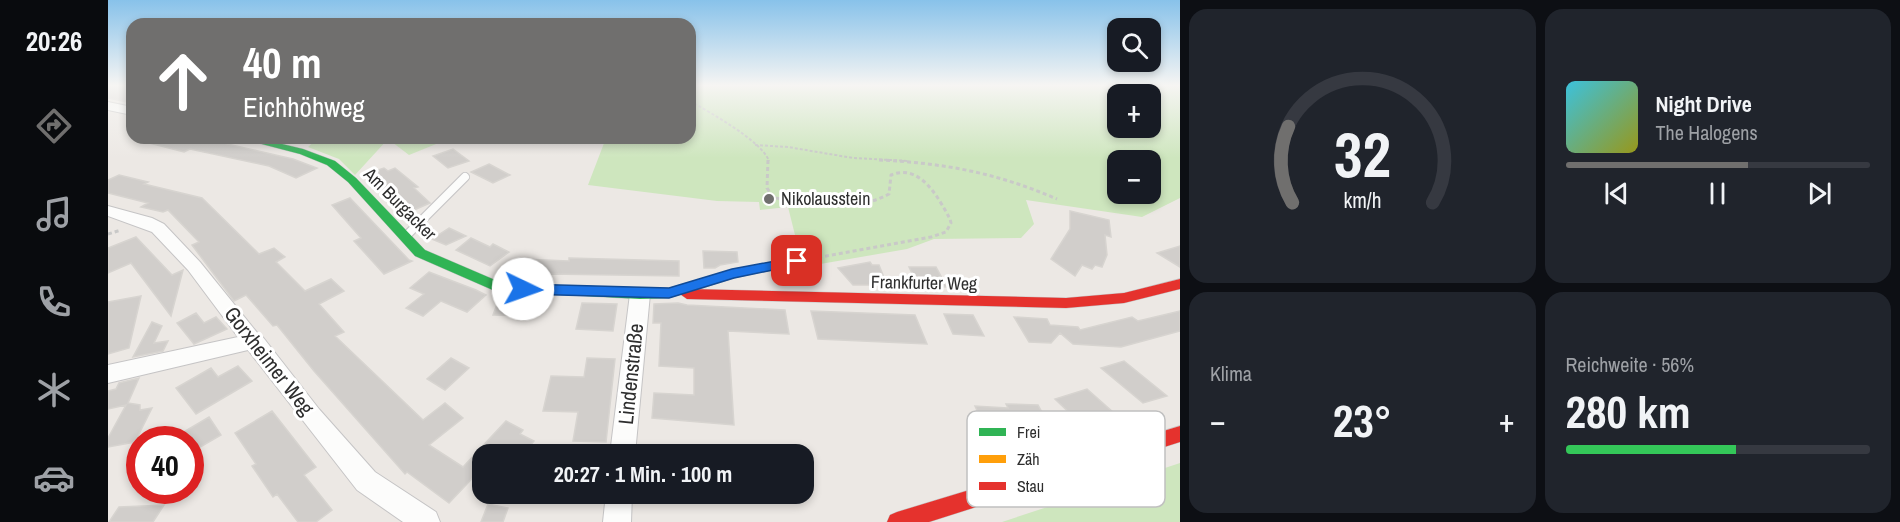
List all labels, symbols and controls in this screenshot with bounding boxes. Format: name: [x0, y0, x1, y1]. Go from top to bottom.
map controls: [1107, 18, 1161, 204]
button: search: [1107, 18, 1161, 72]
text: 20:26: [26, 23, 82, 59]
text: 40 m: [243, 35, 322, 91]
icon: ahead: [144, 42, 222, 120]
button: +: [1107, 84, 1161, 138]
text: Eichhöhweg: [243, 89, 365, 125]
text: Night Drive: [1656, 89, 1752, 119]
icon: directions: [33, 105, 75, 147]
text: 32: [1334, 112, 1391, 196]
text: The Halogens: [1656, 119, 1758, 146]
button: −: [1107, 150, 1161, 204]
street label: Am Burgacker: [358, 161, 442, 246]
icon: previous: [1600, 177, 1633, 210]
icon: pause: [1701, 177, 1734, 210]
icon: next: [1803, 177, 1836, 210]
place label: Nikolausstein: [781, 186, 870, 211]
text: km/h: [1343, 186, 1381, 215]
marker: Nikolausstein: [762, 192, 776, 206]
icon: music: [33, 193, 75, 235]
pin: [771, 235, 822, 286]
icon: arrive: [780, 244, 813, 277]
position arrow: [491, 257, 555, 321]
street label: Frankfurter Weg: [871, 269, 978, 296]
icon: phone: [33, 281, 75, 323]
street label: Gorxheimer Weg: [218, 300, 321, 421]
street label: Lindenstraße: [611, 322, 650, 426]
text: Reichweite · 56%: [1566, 351, 1694, 378]
text: Klima: [1210, 360, 1252, 387]
icon: climate: [33, 369, 75, 411]
text: 280 km: [1566, 381, 1691, 442]
text: 23°: [1333, 390, 1392, 451]
text: −: [1210, 398, 1226, 442]
text: +: [1499, 398, 1514, 442]
legend: [967, 411, 1165, 507]
text: Frei: [1017, 421, 1040, 443]
speed limit sign: 40: [126, 426, 204, 504]
text: Zäh: [1017, 448, 1040, 470]
icon: car: [33, 457, 75, 499]
text: 20:27 · 1 Min. · 100 m: [554, 459, 732, 489]
text: Stau: [1017, 475, 1044, 497]

